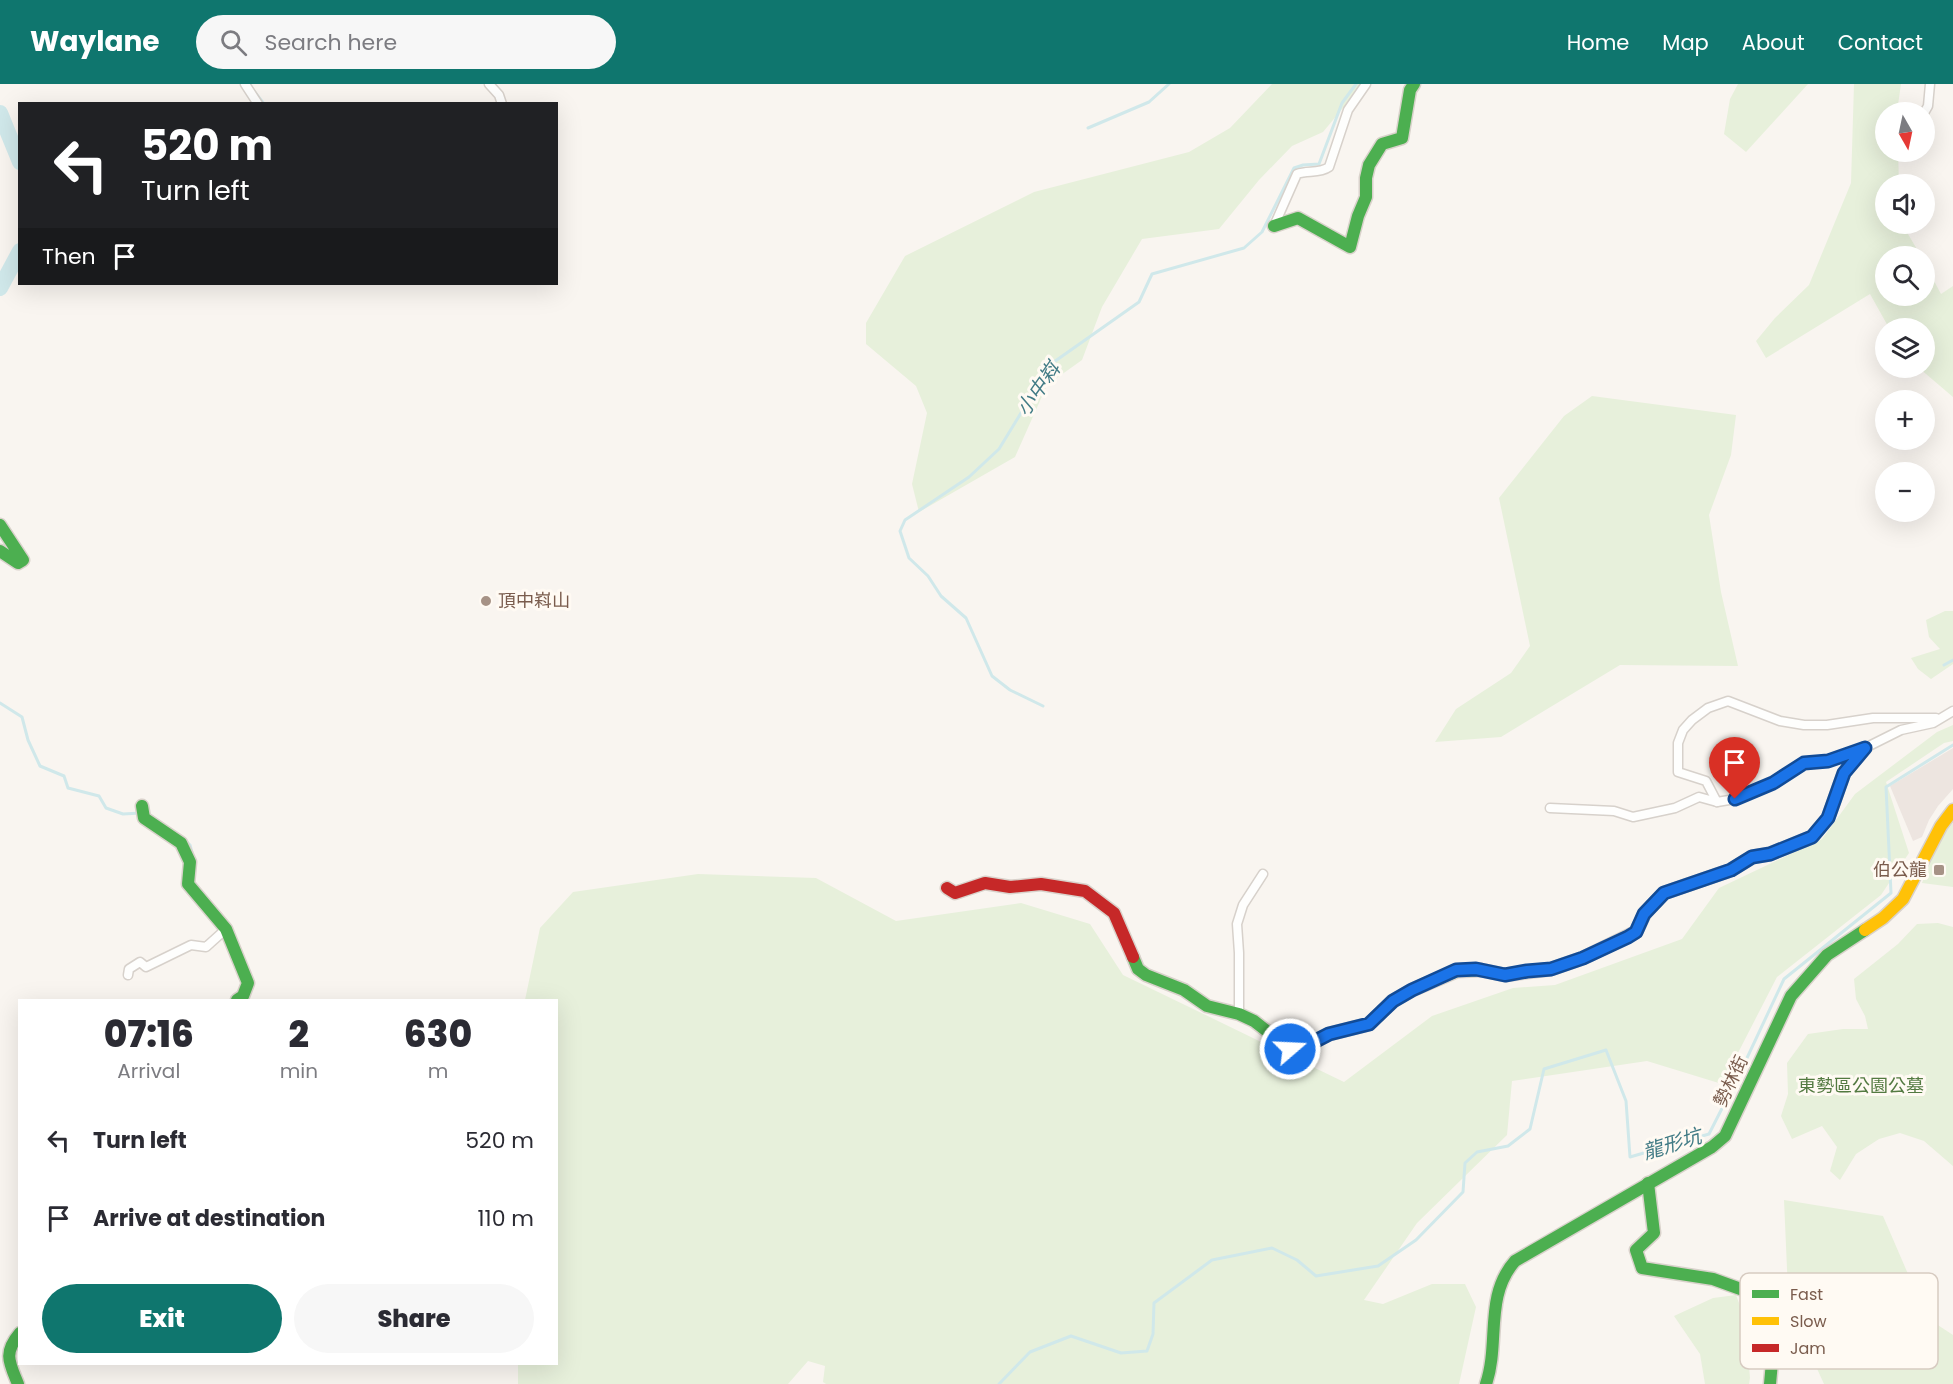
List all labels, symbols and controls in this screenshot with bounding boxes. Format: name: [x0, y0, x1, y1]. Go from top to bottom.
search box: [196, 15, 616, 69]
text: Waylane: [30, 22, 160, 61]
icon: search: [217, 26, 250, 59]
text: Search here: [265, 27, 397, 58]
text: Home: [1567, 28, 1629, 57]
text: Map: [1662, 28, 1709, 57]
text: About: [1742, 28, 1805, 57]
text: Contact: [1838, 28, 1923, 57]
north arrow: [1875, 102, 1935, 162]
map controls: [1875, 102, 1935, 522]
text: 520 m: [141, 116, 273, 175]
icon: left: [42, 126, 120, 204]
text: Turn left: [141, 172, 250, 209]
button: sound: [1875, 174, 1935, 234]
icon: arrive: [108, 240, 141, 273]
text: Then: [42, 241, 96, 272]
button: search: [1875, 246, 1935, 306]
button: layers: [1875, 318, 1935, 378]
water label: 小中嵙: [1009, 355, 1068, 422]
button: +: [1875, 390, 1935, 450]
button: −: [1875, 462, 1935, 522]
place label: 頂中嵙山: [498, 588, 570, 613]
marker: 頂中嵙山: [479, 594, 493, 608]
pin: [1709, 737, 1760, 799]
icon: arrive: [1718, 746, 1751, 779]
place label: 伯公龍: [1873, 857, 1927, 882]
marker: 伯公龍: [1932, 863, 1946, 877]
text: 07:16: [104, 1009, 194, 1060]
text: 2: [289, 1009, 309, 1060]
text: 630: [404, 1009, 472, 1060]
position arrow: [1258, 1017, 1322, 1081]
street label: 勢林街: [1707, 1051, 1754, 1111]
text: Arrival: [117, 1057, 180, 1085]
text: min: [280, 1057, 318, 1085]
text: m: [428, 1057, 448, 1085]
park label: 東勢區公園公墓: [1798, 1073, 1924, 1098]
water label: 龍形坑: [1639, 1121, 1708, 1166]
icon: left: [42, 1124, 75, 1157]
text: Turn left: [93, 1125, 187, 1156]
text: 520 m: [465, 1125, 534, 1156]
icon: arrive: [42, 1202, 75, 1235]
text: Arrive at destination: [93, 1203, 325, 1234]
text: 110 m: [478, 1203, 534, 1234]
legend: [1740, 1273, 1938, 1369]
text: Fast: [1790, 1283, 1823, 1306]
button: Exit: [42, 1284, 282, 1353]
button: Share: [294, 1284, 534, 1353]
text: Slow: [1790, 1310, 1827, 1333]
text: Jam: [1790, 1337, 1826, 1360]

